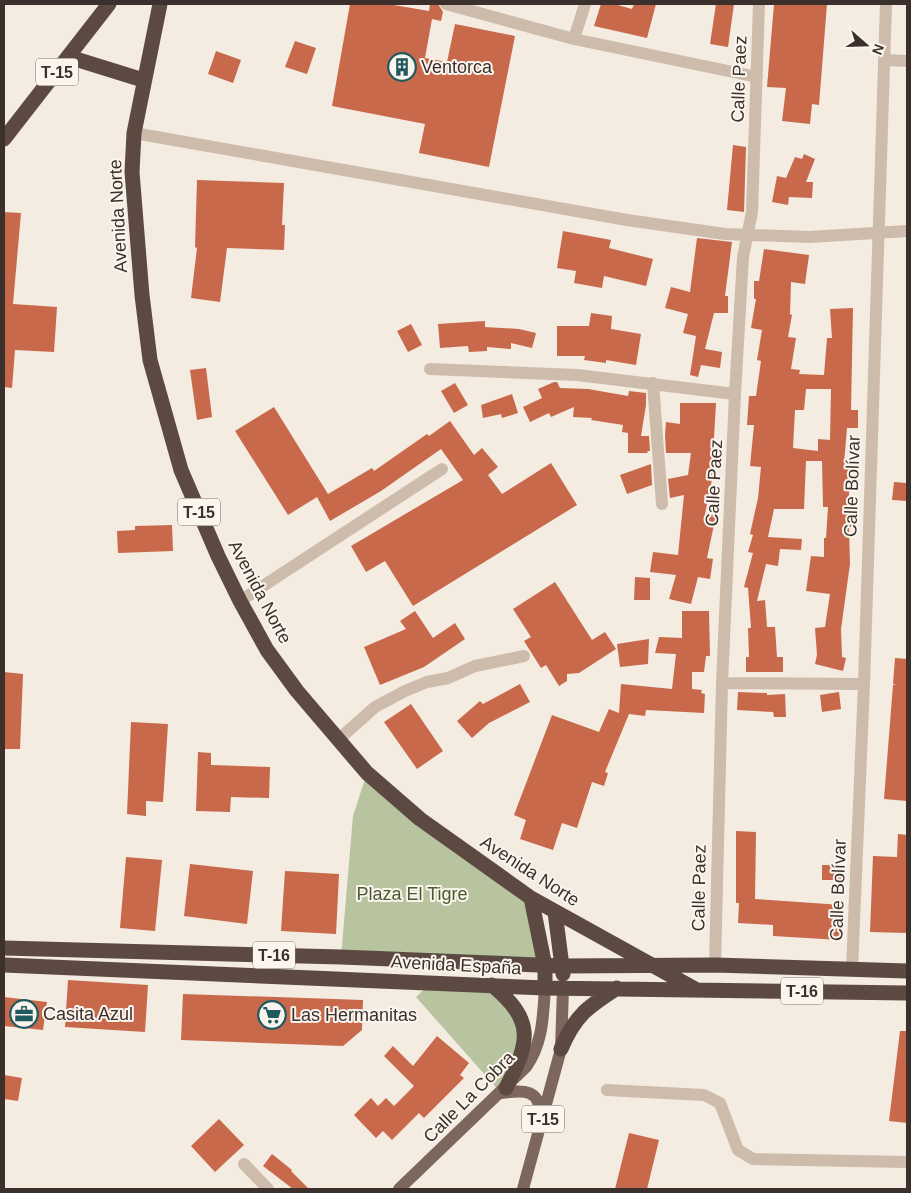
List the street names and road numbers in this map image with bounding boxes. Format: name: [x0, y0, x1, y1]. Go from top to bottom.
street label: Calle Paez: [727, 35, 751, 123]
road number: T-15: [36, 58, 78, 86]
street label: Avenida Norte: [105, 159, 131, 273]
street label: Calle Bolívar: [840, 435, 864, 537]
street label: Calle Paez: [702, 439, 726, 527]
road number: T-15: [178, 498, 220, 526]
street label: Avenida Norte: [224, 537, 296, 647]
street label: Avenida Norte: [477, 832, 583, 910]
street label: Calle Bolívar: [826, 839, 850, 941]
street label: Calle Paez: [688, 844, 710, 932]
road number: T-16: [253, 942, 295, 968]
street label: Avenida España: [390, 952, 523, 978]
road number: T-16: [781, 978, 823, 1004]
street label: Calle La Cobra: [419, 1047, 519, 1147]
road number: T-15: [522, 1106, 564, 1132]

